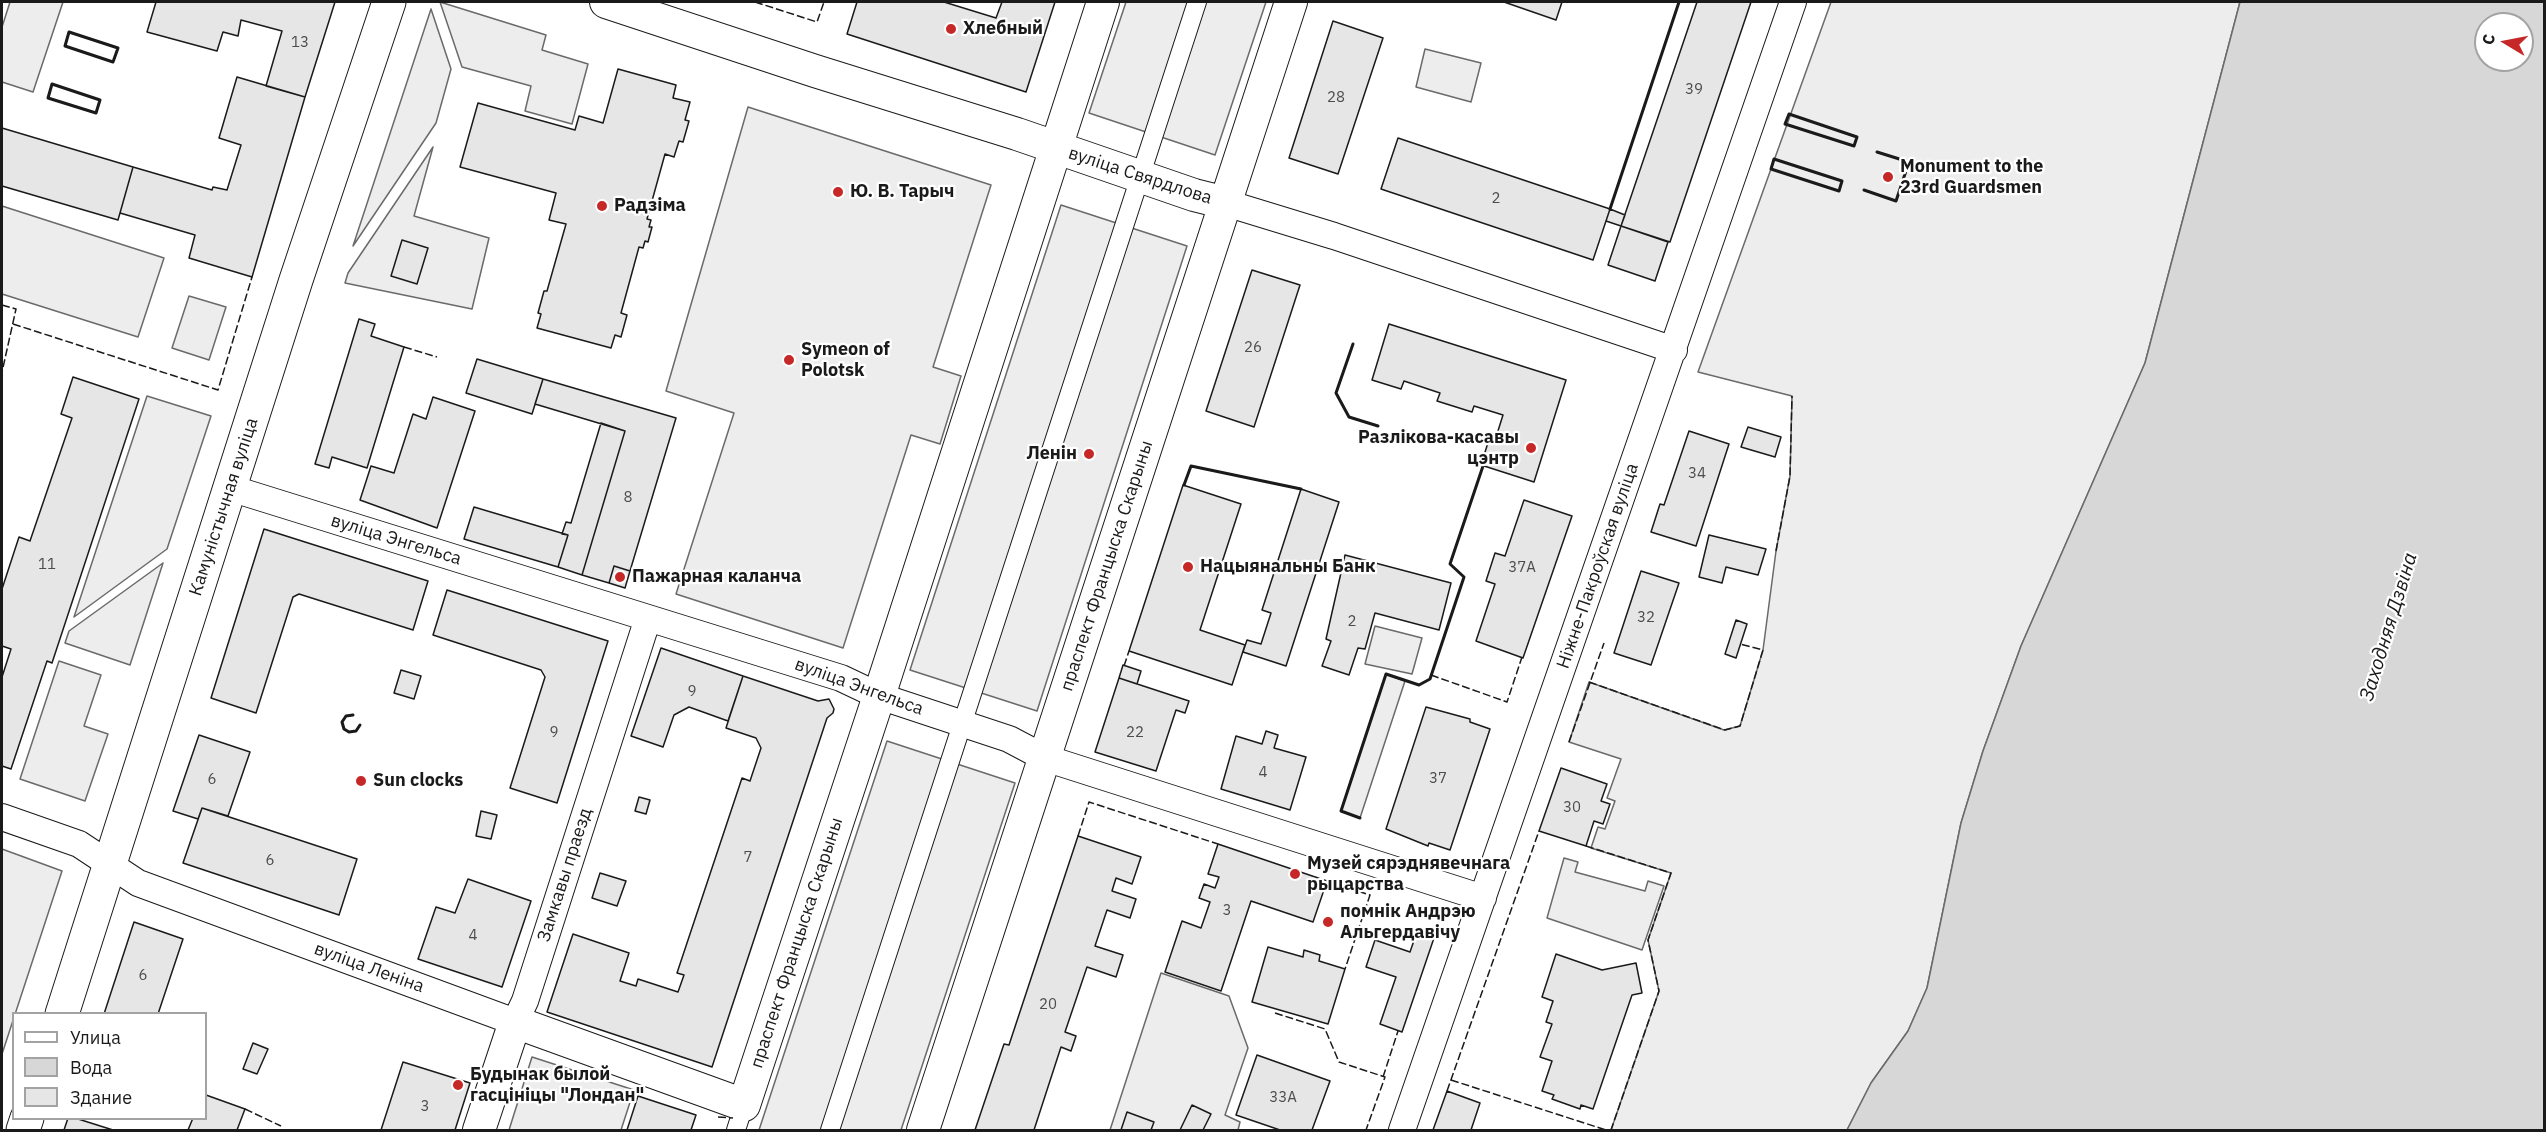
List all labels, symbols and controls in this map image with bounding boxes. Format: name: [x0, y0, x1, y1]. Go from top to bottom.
north arrow: [2474, 12, 2534, 72]
place label: Хлебный: [963, 18, 1043, 40]
marker: Хлебный: [944, 22, 958, 36]
text: С: [2477, 32, 2499, 46]
house number: 13: [291, 34, 309, 52]
house number: 39: [1685, 81, 1703, 99]
house number: 28: [1327, 89, 1345, 107]
street label: вуліца Свярдлова: [1065, 143, 1215, 209]
place label: Monument to the 23rd Guardsmen: [1900, 156, 2043, 198]
marker: Monument to the 23rd Guardsmen: [1881, 170, 1895, 184]
place label: Ю. В. Тарыч: [850, 181, 954, 203]
marker: Ю. В. Тарыч: [831, 185, 845, 199]
house number: 2: [1492, 190, 1500, 208]
place label: Радзіма: [614, 195, 686, 217]
marker: Радзіма: [595, 199, 609, 213]
place label: Symeon of Polotsk: [801, 339, 890, 382]
house number: 26: [1244, 339, 1262, 357]
marker: Symeon of Polotsk: [782, 353, 796, 367]
street label: Камуністычная вуліца: [185, 415, 263, 599]
place label: Разлікова-касавы цэнтр: [1358, 427, 1519, 470]
street label: праспект Францыска Скарыны: [1056, 438, 1158, 694]
marker: Разлікова-касавы цэнтр: [1524, 441, 1538, 455]
place label: Ленін: [1026, 443, 1077, 465]
marker: Ленін: [1082, 447, 1096, 461]
street label: Ніжне-Пакроўская вуліца: [1553, 460, 1643, 672]
house number: 34: [1688, 465, 1706, 483]
house number: 8: [624, 489, 632, 507]
street label: вуліца Энгельса: [328, 510, 464, 570]
water label: Заходняя Дзвіна: [2355, 550, 2423, 704]
house number: 11: [38, 556, 56, 574]
place label: Нацыянальны Банк: [1200, 556, 1376, 578]
house number: 37А: [1508, 559, 1536, 577]
marker: Нацыянальны Банк: [1181, 560, 1195, 574]
place label: Пажарная каланча: [632, 566, 801, 588]
marker: Пажарная каланча: [613, 570, 627, 584]
house number: 32: [1637, 609, 1655, 627]
house number: 2: [1348, 613, 1356, 631]
street label: вуліца Энгельса: [792, 654, 926, 720]
house number: 9: [688, 683, 696, 701]
house number: 9: [550, 724, 558, 742]
house number: 22: [1126, 724, 1144, 742]
house number: 4: [1259, 764, 1267, 782]
place label: Sun clocks: [373, 770, 463, 792]
house number: 37: [1429, 770, 1447, 788]
house number: 6: [208, 771, 216, 789]
marker: Sun clocks: [354, 774, 368, 788]
house number: 30: [1563, 799, 1581, 817]
street label: Замкавы праезд: [533, 805, 597, 945]
street label: праспект Францыска Скарыны: [746, 815, 848, 1071]
house number: 7: [744, 849, 752, 867]
house number: 6: [266, 852, 274, 870]
place label: Музей сярэднявечнага рыцарства: [1307, 853, 1510, 896]
marker: Музей сярэднявечнага рыцарства: [1288, 867, 1302, 881]
place label: помнік Андрэю Альгердавічу: [1340, 901, 1476, 944]
house number: 3: [1223, 902, 1231, 920]
marker: помнік Андрэю Альгердавічу: [1321, 915, 1335, 929]
house number: 4: [469, 927, 477, 945]
street label: вуліца Леніна: [311, 938, 427, 998]
house number: 6: [139, 967, 147, 985]
house number: 20: [1039, 996, 1057, 1014]
legend: [12, 1012, 207, 1120]
text: Улица: [70, 1026, 121, 1049]
text: Вода: [70, 1056, 112, 1079]
place label: Будынак былой гасцініцы "Лондан": [470, 1064, 644, 1106]
marker: Будынак былой гасцініцы "Лондан": [451, 1078, 465, 1092]
text: Здание: [70, 1086, 132, 1109]
house number: 33А: [1269, 1089, 1297, 1107]
house number: 3: [421, 1098, 429, 1116]

